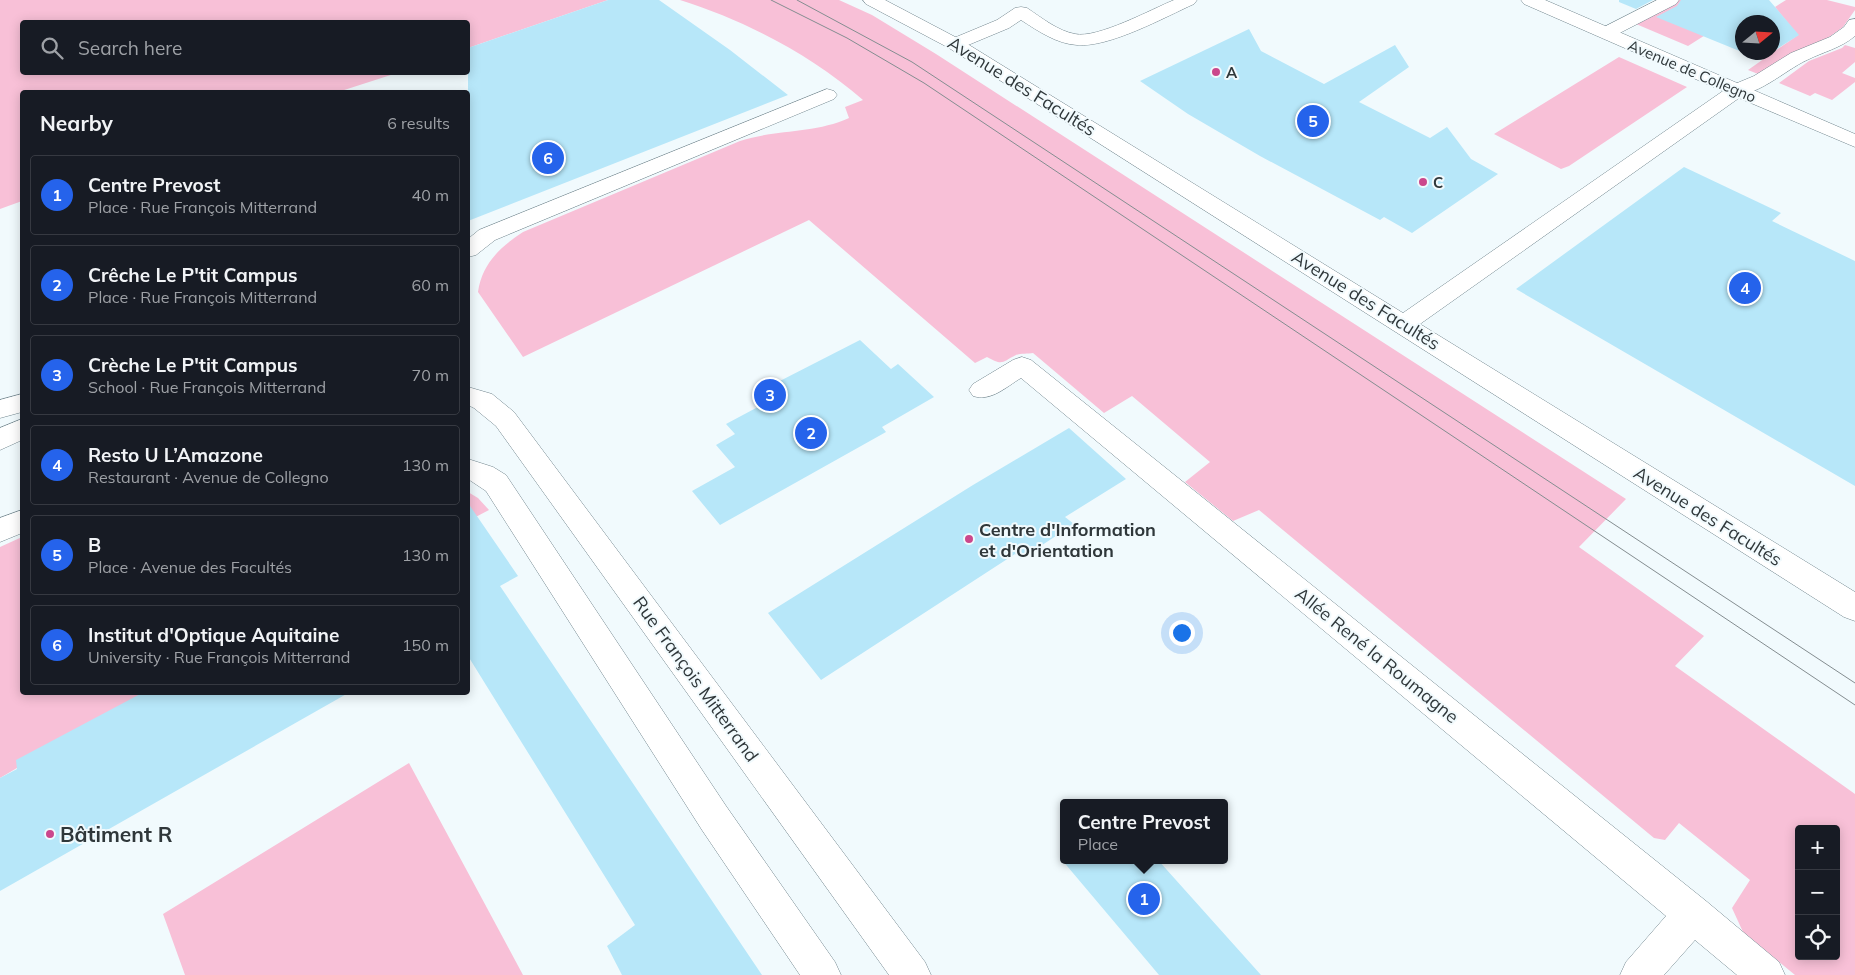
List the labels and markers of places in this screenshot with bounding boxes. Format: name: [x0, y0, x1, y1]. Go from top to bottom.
place label: A: [1226, 63, 1238, 82]
marker: A: [1210, 66, 1222, 78]
pin: 5: [1297, 102, 1329, 140]
pin: 6: [532, 139, 564, 177]
place label: C: [1433, 173, 1443, 192]
marker: C: [1417, 176, 1429, 188]
pin: 4: [1729, 269, 1761, 307]
pin: 3: [754, 376, 786, 414]
pin: 2: [795, 414, 827, 452]
place label: Centre d'Information et d'Orientation: [979, 518, 1156, 562]
marker: Centre d'Information et d'Orientation: [963, 533, 975, 545]
place label: Bâtiment R: [60, 821, 173, 847]
marker: Bâtiment R: [44, 828, 56, 840]
pin: 1: [1128, 880, 1160, 918]

